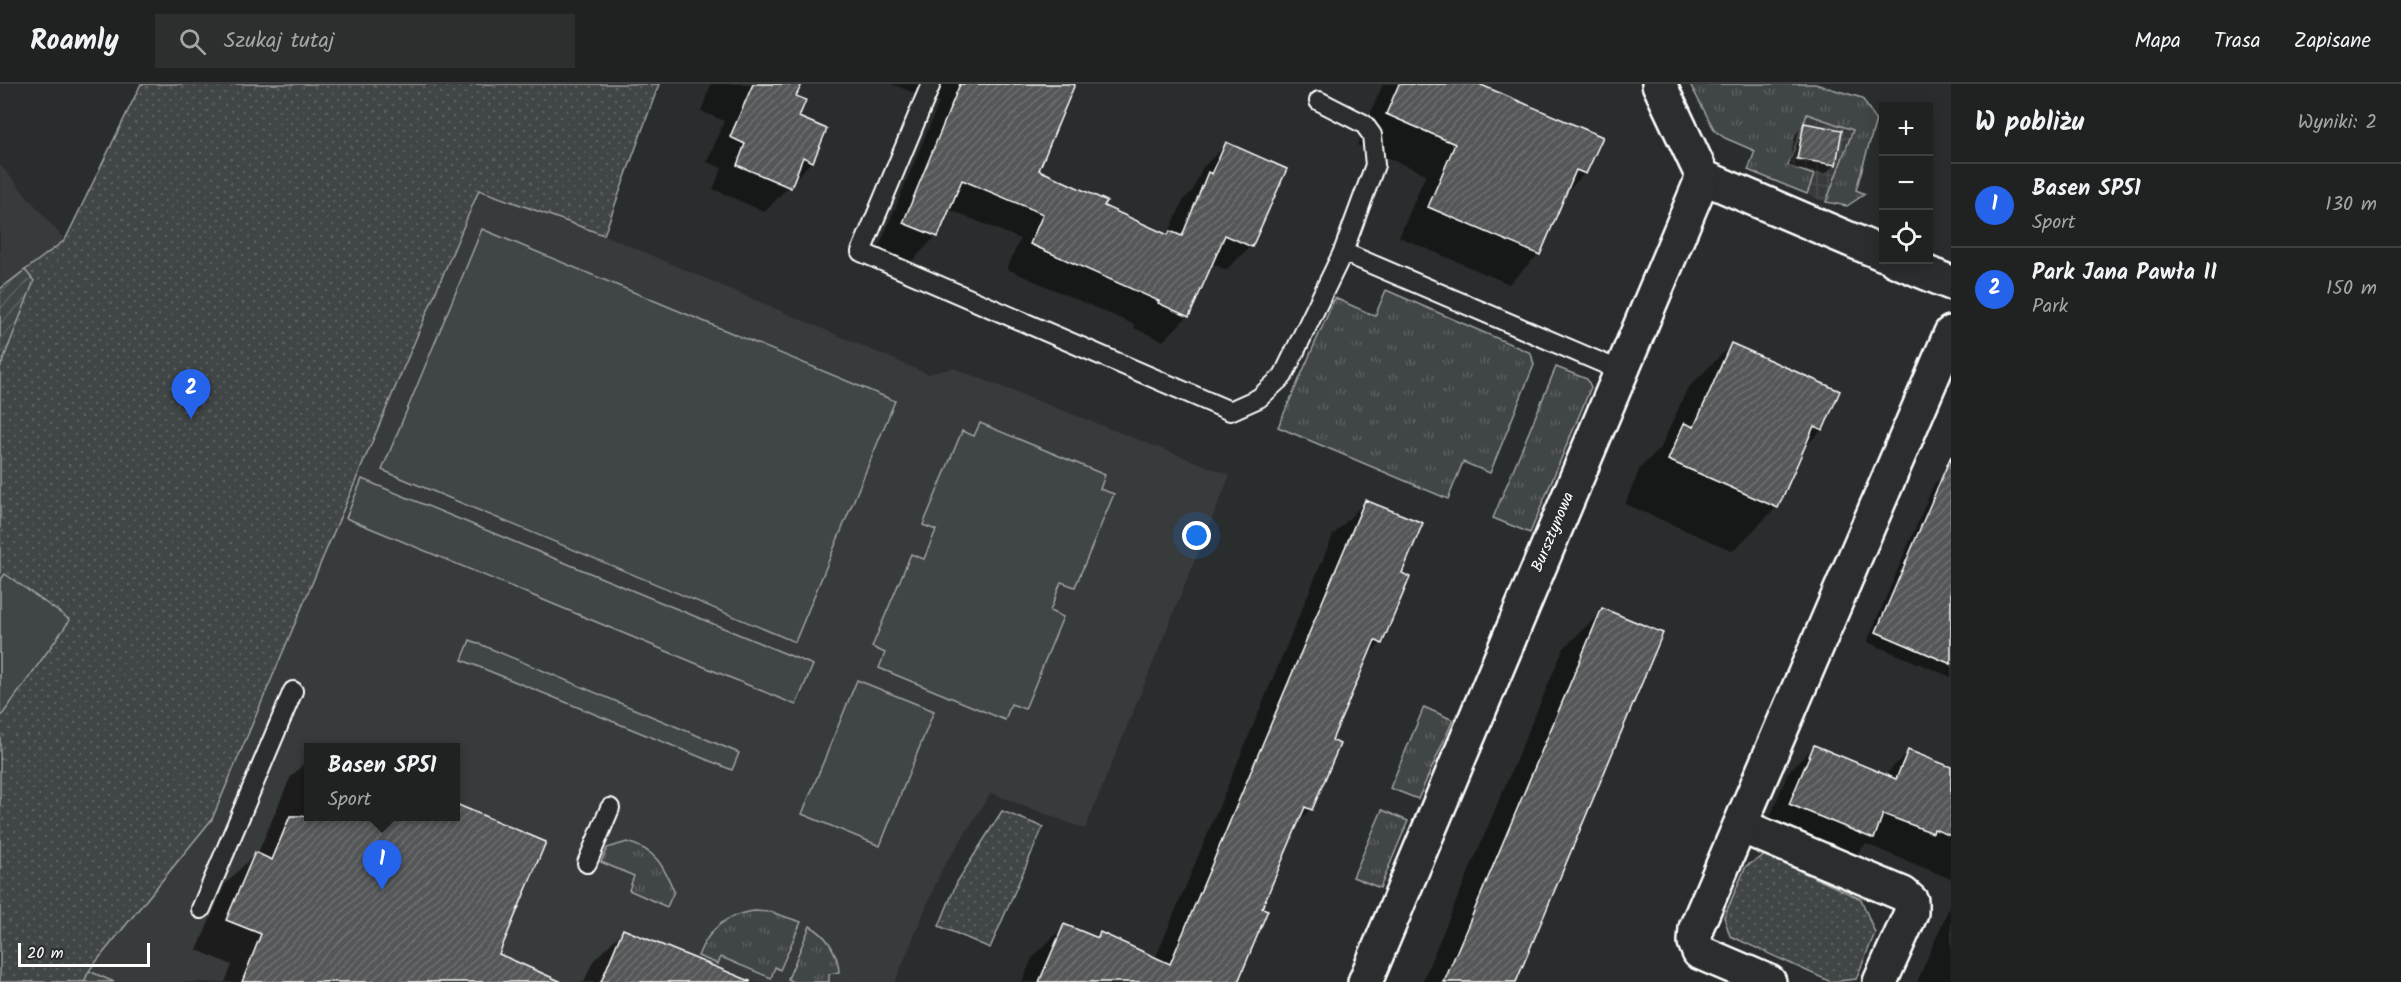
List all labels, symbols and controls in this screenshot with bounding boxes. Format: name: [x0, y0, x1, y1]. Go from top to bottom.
search box: [155, 14, 575, 68]
text: Roamly: [30, 19, 119, 64]
text: Szukaj tutaj: [224, 24, 334, 59]
icon: search: [176, 25, 209, 58]
text: Mapa: [2135, 25, 2181, 58]
text: Trasa: [2214, 25, 2261, 58]
text: Zapisane: [2294, 25, 2371, 58]
map controls: [1879, 102, 1933, 264]
button: +: [1879, 102, 1933, 156]
text: W pobliżu: [1975, 102, 2084, 144]
text: Wyniki: 2: [2298, 107, 2377, 139]
button: −: [1879, 156, 1933, 210]
text: Basen SP51: [2032, 172, 2141, 207]
text: 1: [1991, 189, 1998, 221]
text: 130 m: [2325, 189, 2377, 221]
text: Sport: [2032, 207, 2076, 239]
button: locate: [1879, 210, 1933, 264]
text: Park Jana Pawła II: [2032, 256, 2217, 291]
text: 2: [1989, 273, 2000, 305]
text: 150 m: [2326, 273, 2377, 305]
text: Park: [2032, 291, 2068, 323]
pin: 2: [172, 370, 210, 419]
street label: Bursztynowa: [1525, 488, 1581, 576]
your location: [1182, 521, 1211, 550]
popup: [304, 743, 460, 821]
text: Basen SP51: [328, 749, 436, 784]
text: Sport: [328, 784, 371, 816]
pin: 1: [362, 840, 401, 890]
scale bar: [18, 940, 150, 968]
text: 20 m: [27, 941, 63, 966]

